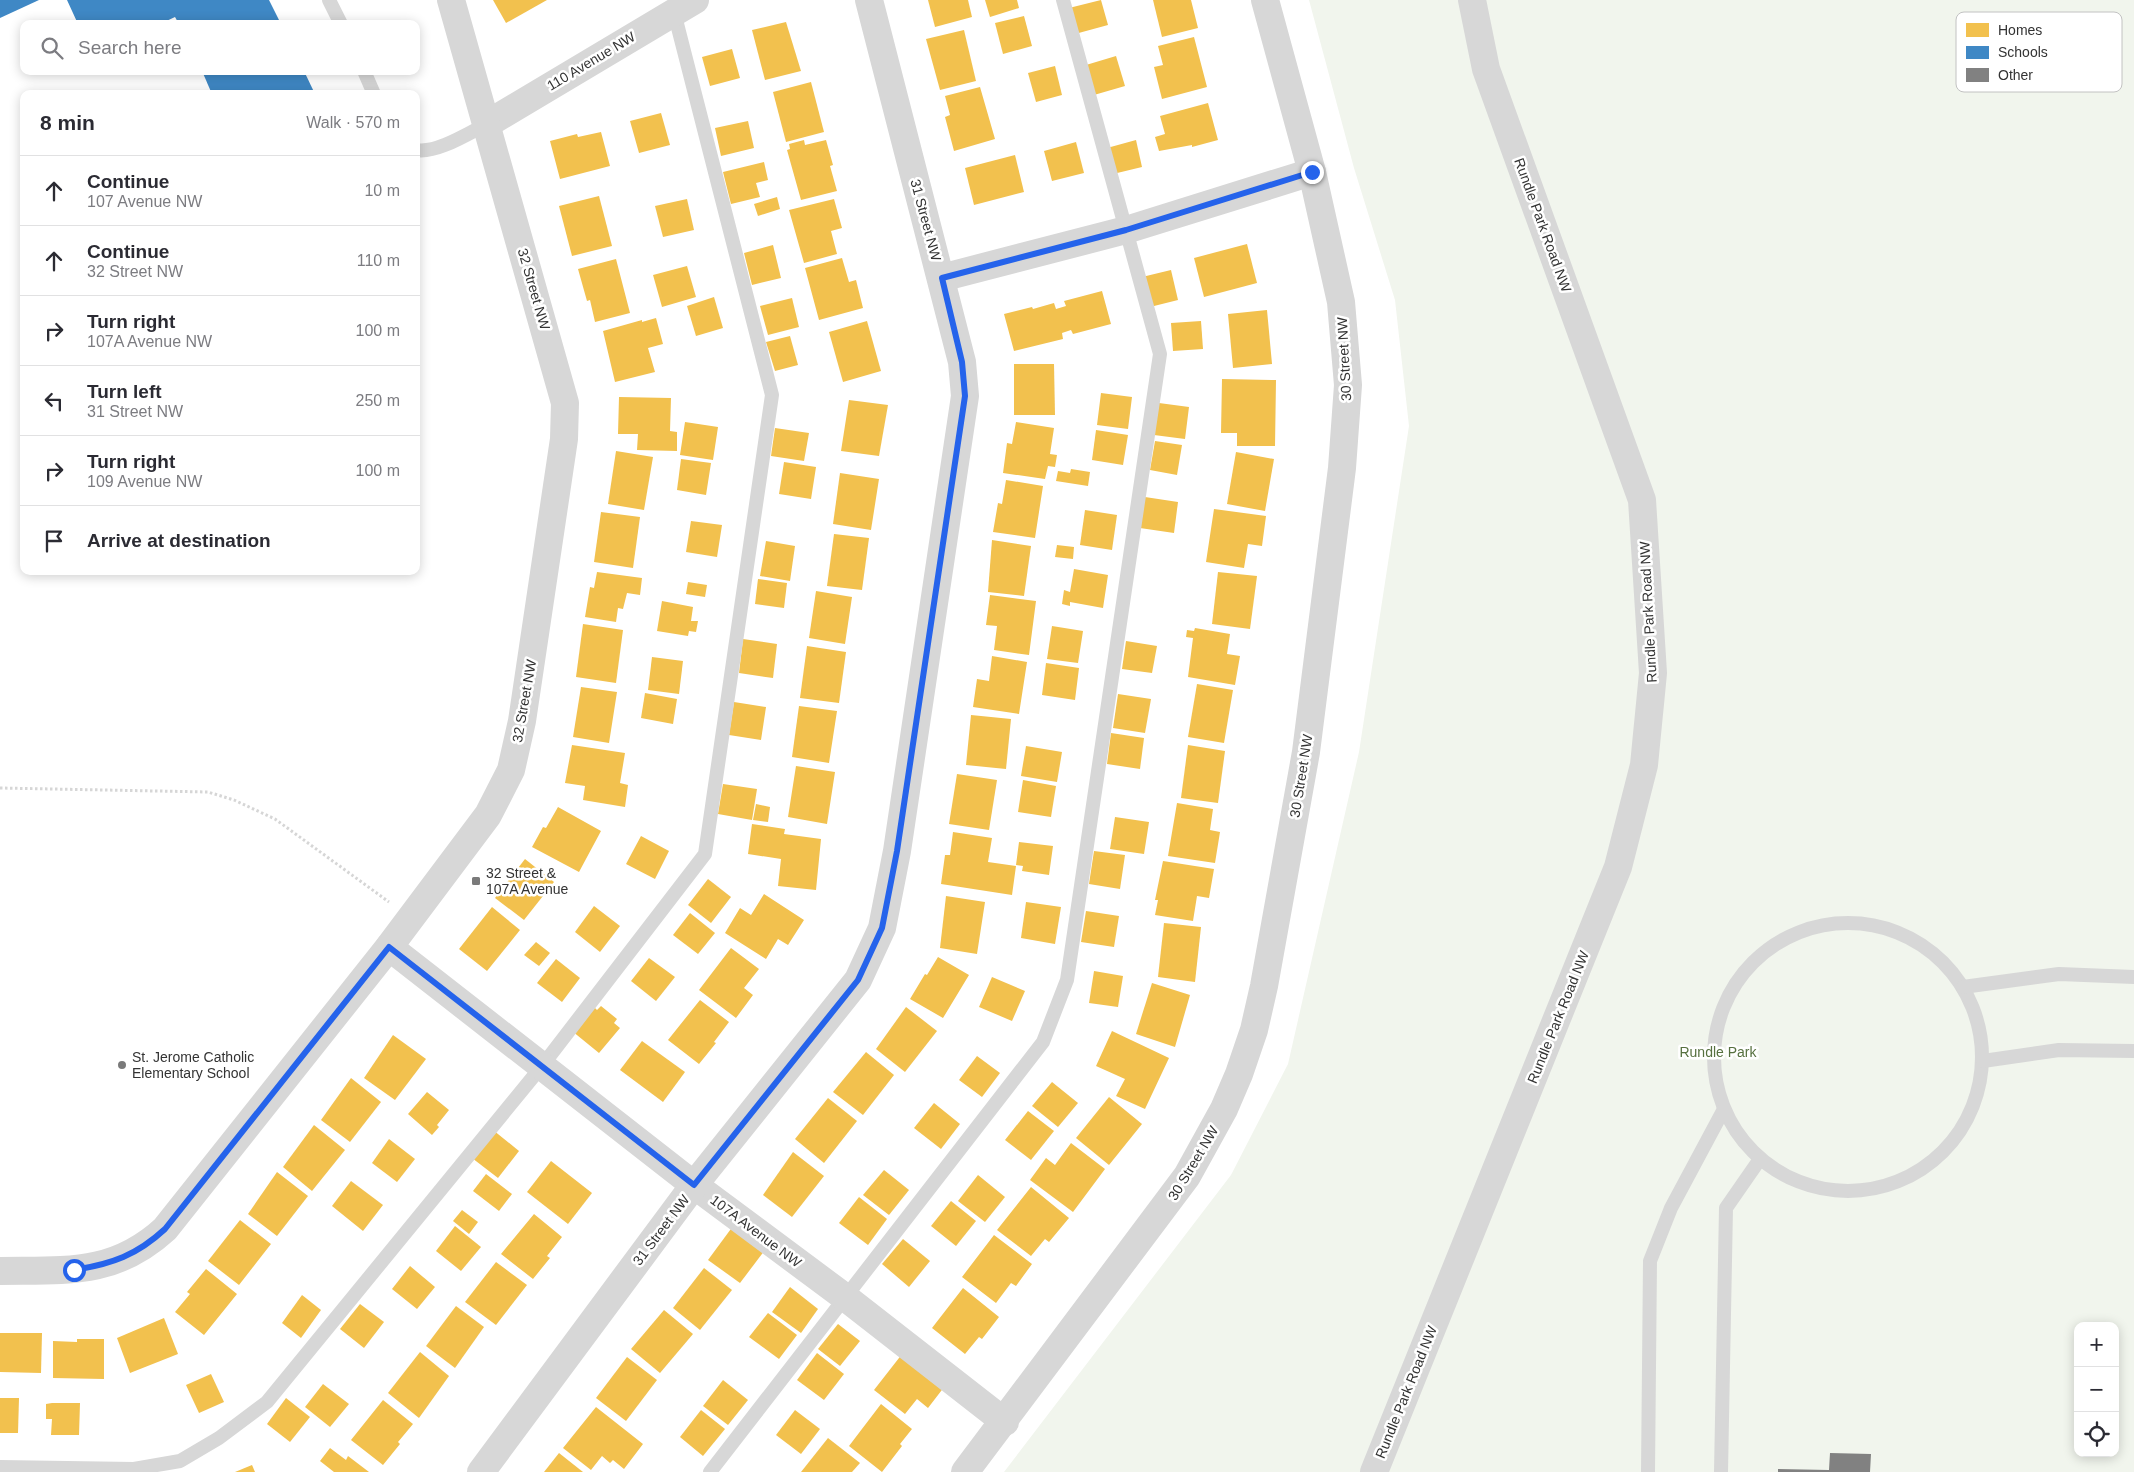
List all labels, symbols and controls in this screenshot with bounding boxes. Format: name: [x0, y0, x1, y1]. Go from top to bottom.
legend: [1956, 12, 2122, 92]
search box: [20, 20, 420, 75]
text: Homes: [1998, 22, 2042, 38]
street label: 110 Avenue NW: [544, 28, 639, 94]
icon: search: [38, 34, 66, 62]
text: Search here: [78, 37, 182, 58]
text: Schools: [1998, 44, 2048, 60]
text: Other: [1998, 67, 2033, 83]
text: 8 min: [40, 111, 95, 134]
text: Walk · 570 m: [306, 114, 400, 131]
street label: Rundle Park Road NW: [1511, 156, 1575, 295]
route end: [1301, 161, 1324, 184]
text: Continue: [87, 171, 169, 192]
icon: ahead: [40, 177, 68, 205]
street label: 31 Street NW: [907, 177, 945, 263]
text: 10 m: [364, 182, 400, 199]
text: 107 Avenue NW: [87, 193, 202, 210]
text: Continue: [87, 241, 169, 262]
street label: 32 Street NW: [515, 246, 553, 332]
icon: ahead: [40, 247, 68, 275]
text: 110 m: [357, 252, 400, 269]
text: 32 Street NW: [87, 263, 183, 280]
text: Turn right: [87, 311, 175, 332]
street label: 30 Street NW: [1334, 316, 1354, 401]
icon: right: [40, 317, 68, 345]
text: 100 m: [356, 322, 400, 339]
text: 107A Avenue NW: [87, 333, 212, 350]
text: Turn left: [87, 381, 162, 402]
icon: left: [40, 387, 68, 415]
text: 250 m: [356, 392, 400, 409]
text: 31 Street NW: [87, 403, 183, 420]
text: Turn right: [87, 451, 175, 472]
icon: right: [40, 457, 68, 485]
text: 100 m: [356, 462, 400, 479]
text: 109 Avenue NW: [87, 473, 202, 490]
icon: arrive: [40, 527, 68, 555]
text: Arrive at destination: [87, 530, 271, 551]
street label: Rundle Park Road NW: [1636, 540, 1660, 683]
street label: 32 Street NW: [509, 657, 539, 744]
street label: 30 Street NW: [1287, 732, 1316, 819]
place label: 32 Street & 107A Avenue: [486, 865, 568, 897]
marker: 32 Street & 107A Avenue: [470, 875, 482, 887]
street label: Rundle Park Road NW: [1524, 948, 1592, 1086]
park label: Rundle Park: [1679, 1044, 1758, 1060]
place label: St. Jerome Catholic Elementary School: [132, 1049, 254, 1081]
marker: St. Jerome Catholic Elementary School: [116, 1059, 128, 1071]
street label: 30 Street NW: [1165, 1122, 1222, 1203]
street label: 31 Street NW: [629, 1191, 693, 1268]
street label: 107A Avenue NW: [707, 1192, 805, 1271]
route start: [63, 1259, 86, 1282]
map controls: [2074, 1322, 2119, 1457]
button: +: [2074, 1322, 2119, 1367]
street label: Rundle Park Road NW: [1372, 1323, 1440, 1461]
button: −: [2074, 1367, 2119, 1412]
button: locate: [2074, 1412, 2119, 1457]

